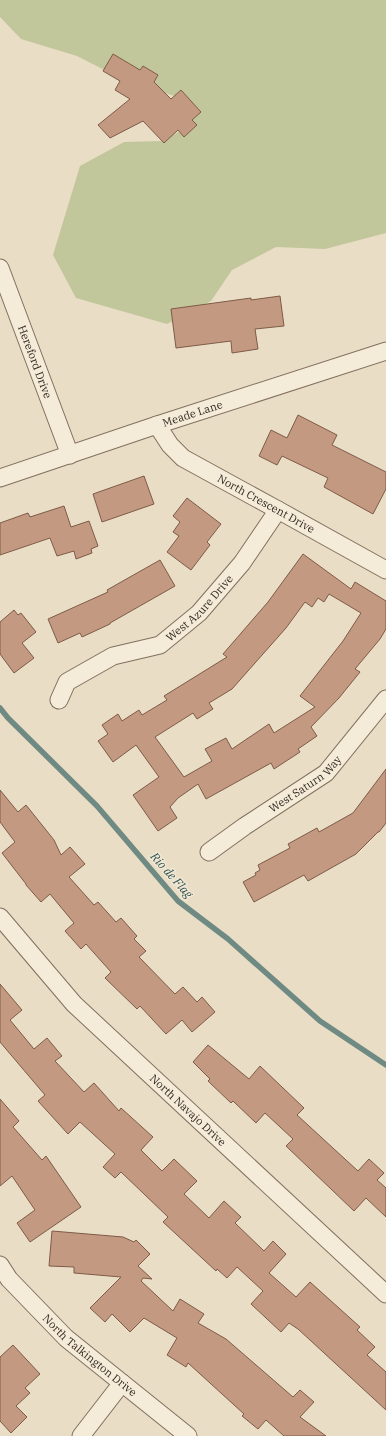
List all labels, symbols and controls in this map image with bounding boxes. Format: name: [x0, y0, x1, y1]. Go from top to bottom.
street label: Hereford Drive: [15, 323, 55, 400]
street label: Meade Lane: [161, 397, 224, 430]
street label: North Crescent Drive: [215, 471, 317, 536]
street label: West Azure Drive: [163, 572, 236, 644]
street label: West Saturn Way: [266, 753, 344, 815]
water label: Rio de Flag: [147, 848, 197, 901]
street label: North Navajo Drive: [147, 1071, 229, 1149]
street label: North Talkington Drive: [40, 1311, 140, 1399]

